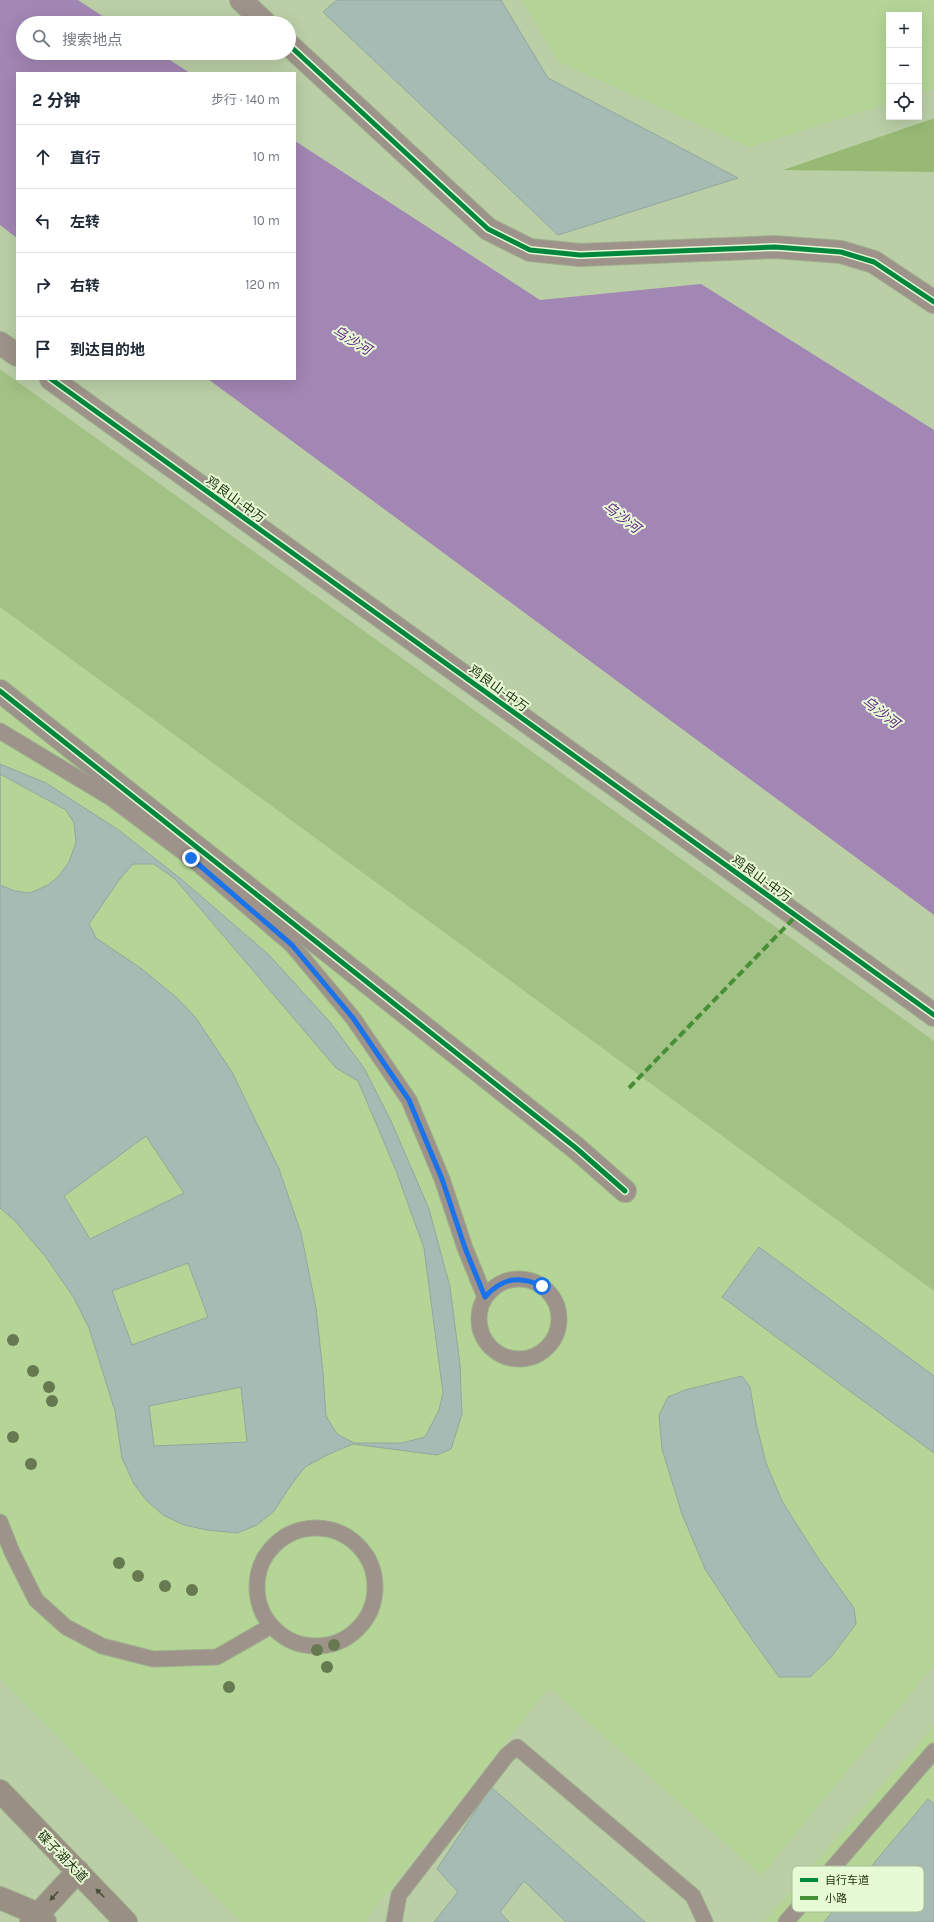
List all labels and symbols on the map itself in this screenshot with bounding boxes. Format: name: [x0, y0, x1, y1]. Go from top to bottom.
water label: 乌沙河: [329, 322, 377, 360]
street label: 鸡良山-中万: [203, 473, 268, 526]
water label: 乌沙河: [600, 498, 646, 539]
street label: 鸡良山-中万: [466, 662, 531, 715]
water label: 乌沙河: [859, 693, 905, 734]
route end: [182, 849, 200, 867]
street label: 鸡良山-中万: [729, 852, 794, 905]
route start: [533, 1277, 551, 1295]
street label: 碟子湖大道: [35, 1828, 91, 1885]
legend: [792, 1866, 924, 1912]
text: 自行车道: [825, 1874, 869, 1887]
one-way arrow: [95, 1888, 105, 1898]
one-way arrow: [49, 1891, 59, 1901]
text: 小路: [825, 1892, 847, 1905]

